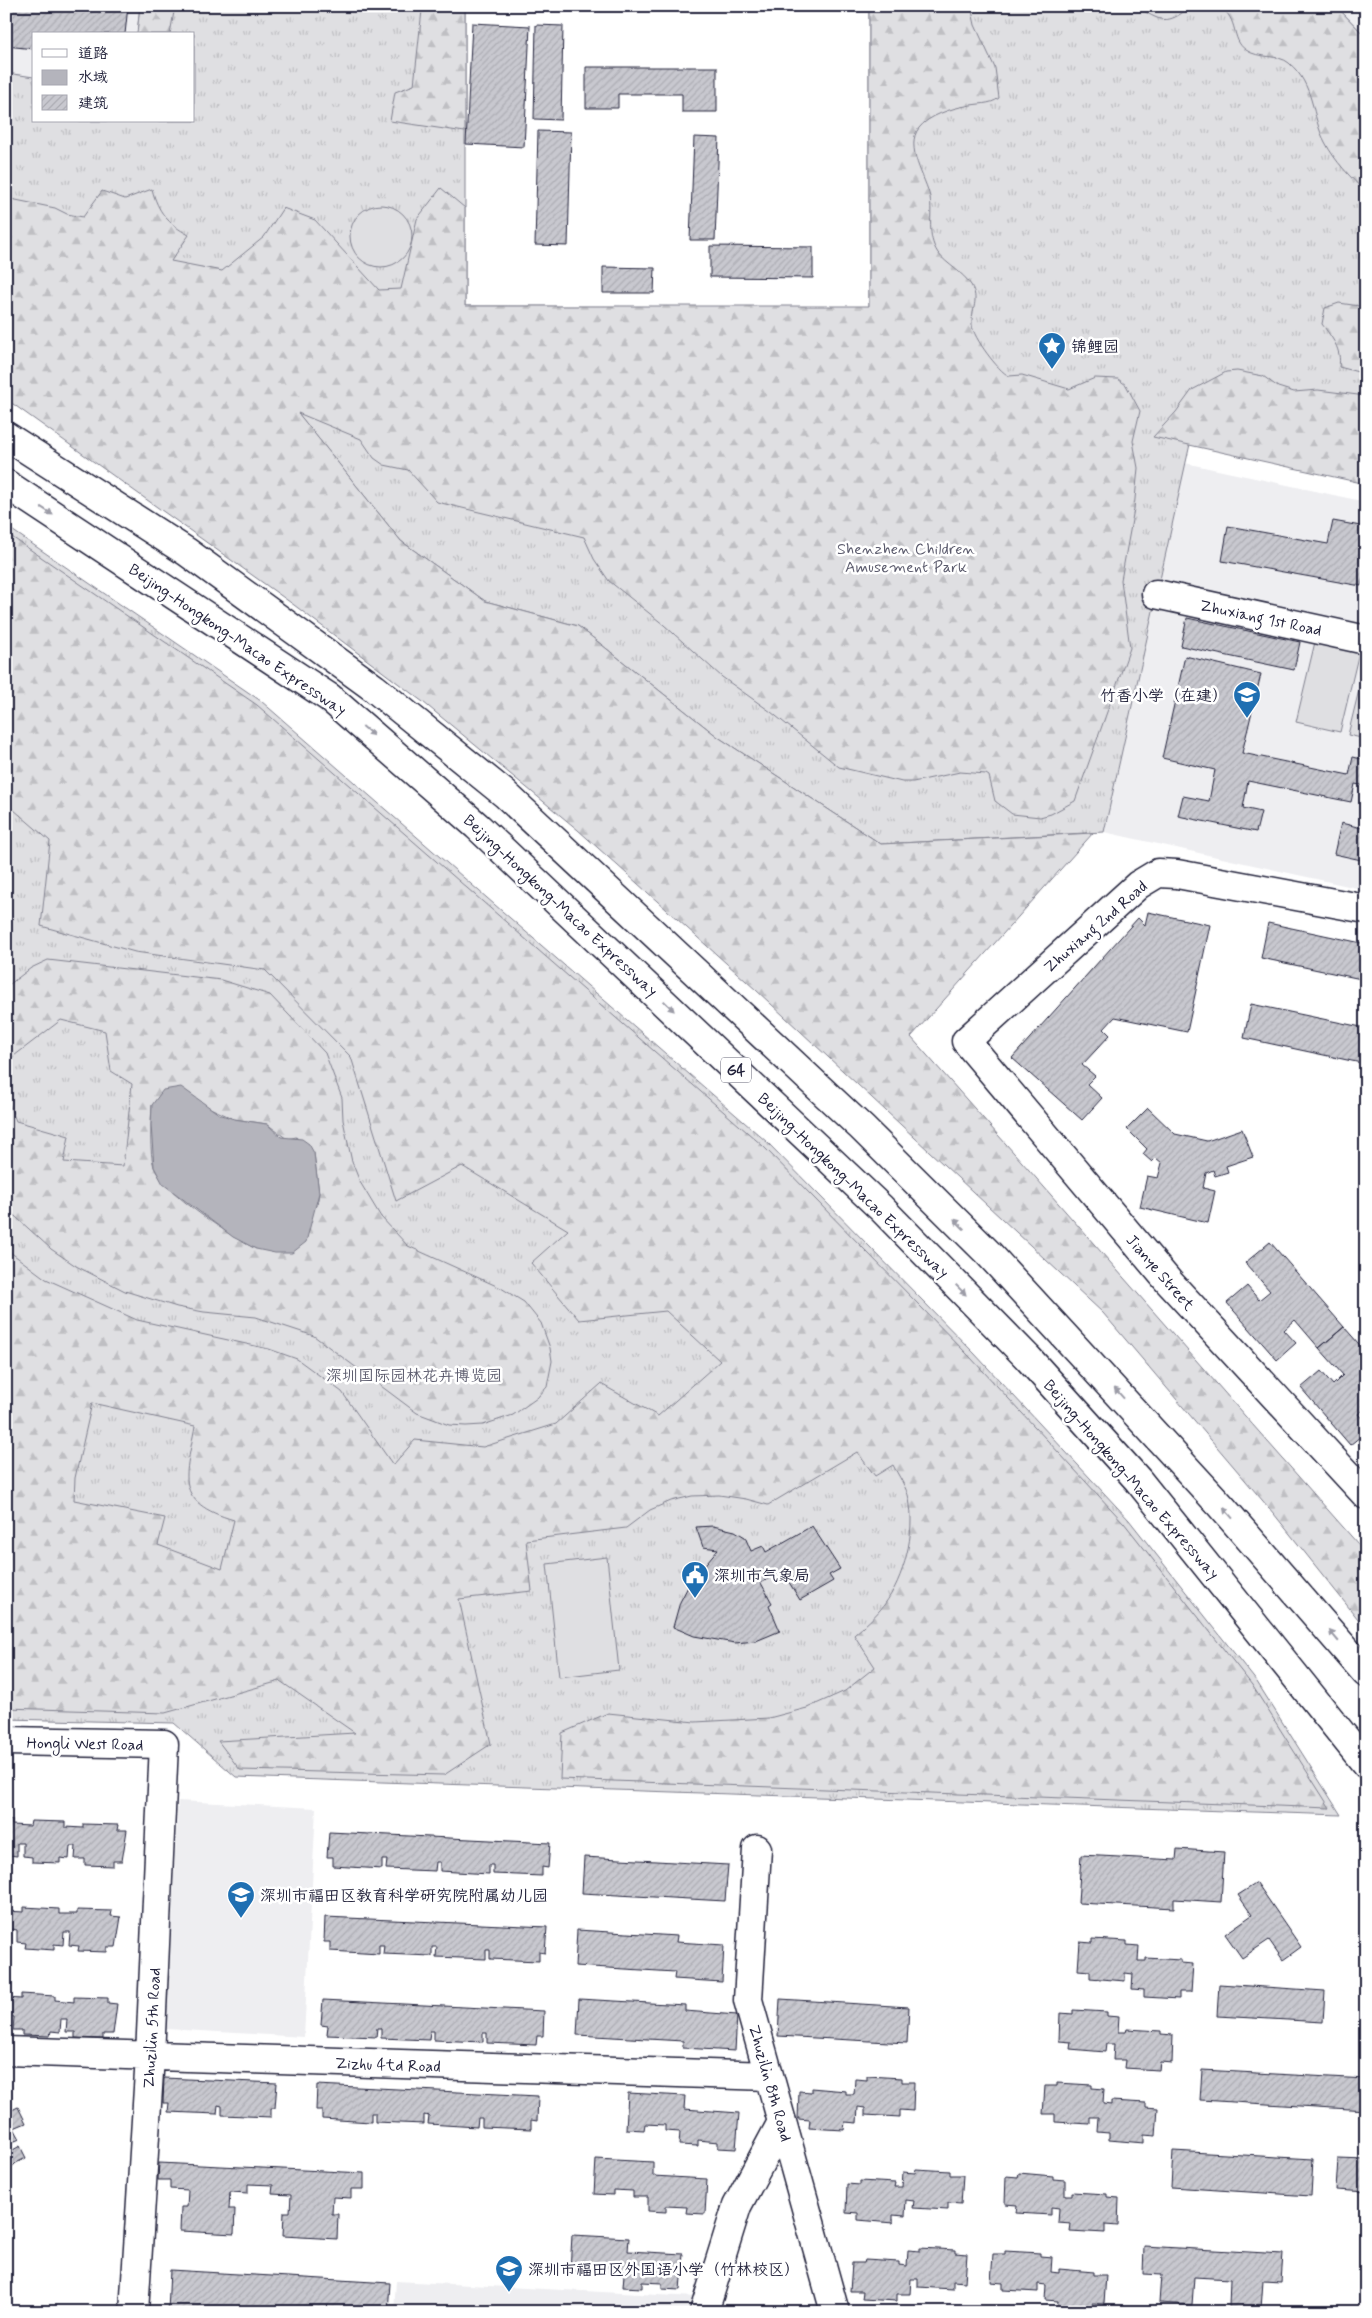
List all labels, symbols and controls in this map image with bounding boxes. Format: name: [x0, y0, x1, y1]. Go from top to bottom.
legend: [32, 32, 195, 122]
text: 道路: [78, 44, 108, 64]
text: 水域: [78, 68, 108, 88]
text: 建筑: [78, 94, 108, 114]
place icon: 锦鲤园: [1037, 331, 1067, 370]
place label: 锦鲤园: [1071, 337, 1119, 358]
one-way arrow: [40, 506, 54, 515]
park label: Shenzhen Children Amusement Park: [837, 539, 976, 578]
street label: Beijing-Hongkong-Macao Expressway: [124, 559, 350, 722]
street label: Zhuxiang 1st Road: [1198, 595, 1324, 643]
school or university icon: 竹香小学（在建）: [1232, 680, 1262, 719]
place label: 竹香小学（在建）: [1100, 686, 1228, 707]
one-way arrow: [361, 726, 374, 737]
street label: Beijing-Hongkong-Macao Expressway: [458, 810, 662, 1003]
street label: Zhuxiang 2nd Road: [1040, 876, 1153, 979]
one-way arrow: [662, 1000, 674, 1012]
road number: G4: [721, 1058, 751, 1082]
street label: Beijing-Hongkong-Macao Expressway: [752, 1089, 953, 1284]
one-way arrow: [953, 1218, 965, 1230]
street label: Jianye Street: [1121, 1230, 1199, 1316]
one-way arrow: [955, 1284, 967, 1296]
park label: 深圳国际园林花卉博览园: [326, 1366, 502, 1387]
street label: Beijing-Hongkong-Macao Expressway: [1037, 1376, 1224, 1585]
one-way arrow: [1113, 1387, 1125, 1399]
one-way arrow: [1222, 1507, 1233, 1520]
public building icon: 深圳市气象局: [680, 1560, 710, 1599]
place label: 深圳市气象局: [714, 1566, 810, 1587]
one-way arrow: [1329, 1630, 1340, 1643]
street label: Hongli West Road: [26, 1733, 144, 1757]
school or university icon: 深圳市福田区教育科学研究院附属幼儿园: [226, 1880, 256, 1919]
place label: 深圳市福田区教育科学研究院附属幼儿园: [260, 1886, 548, 1907]
street label: Zhuzilin 5th Road: [139, 1967, 166, 2089]
street label: Zhuzilin 8th Road: [743, 2023, 796, 2144]
street label: Zizhu 4td Road: [335, 2053, 441, 2078]
school or university icon: 深圳市福田区外国语小学（竹林校区）: [494, 2254, 524, 2293]
place label: 深圳市福田区外国语小学（竹林校区）: [528, 2260, 800, 2281]

